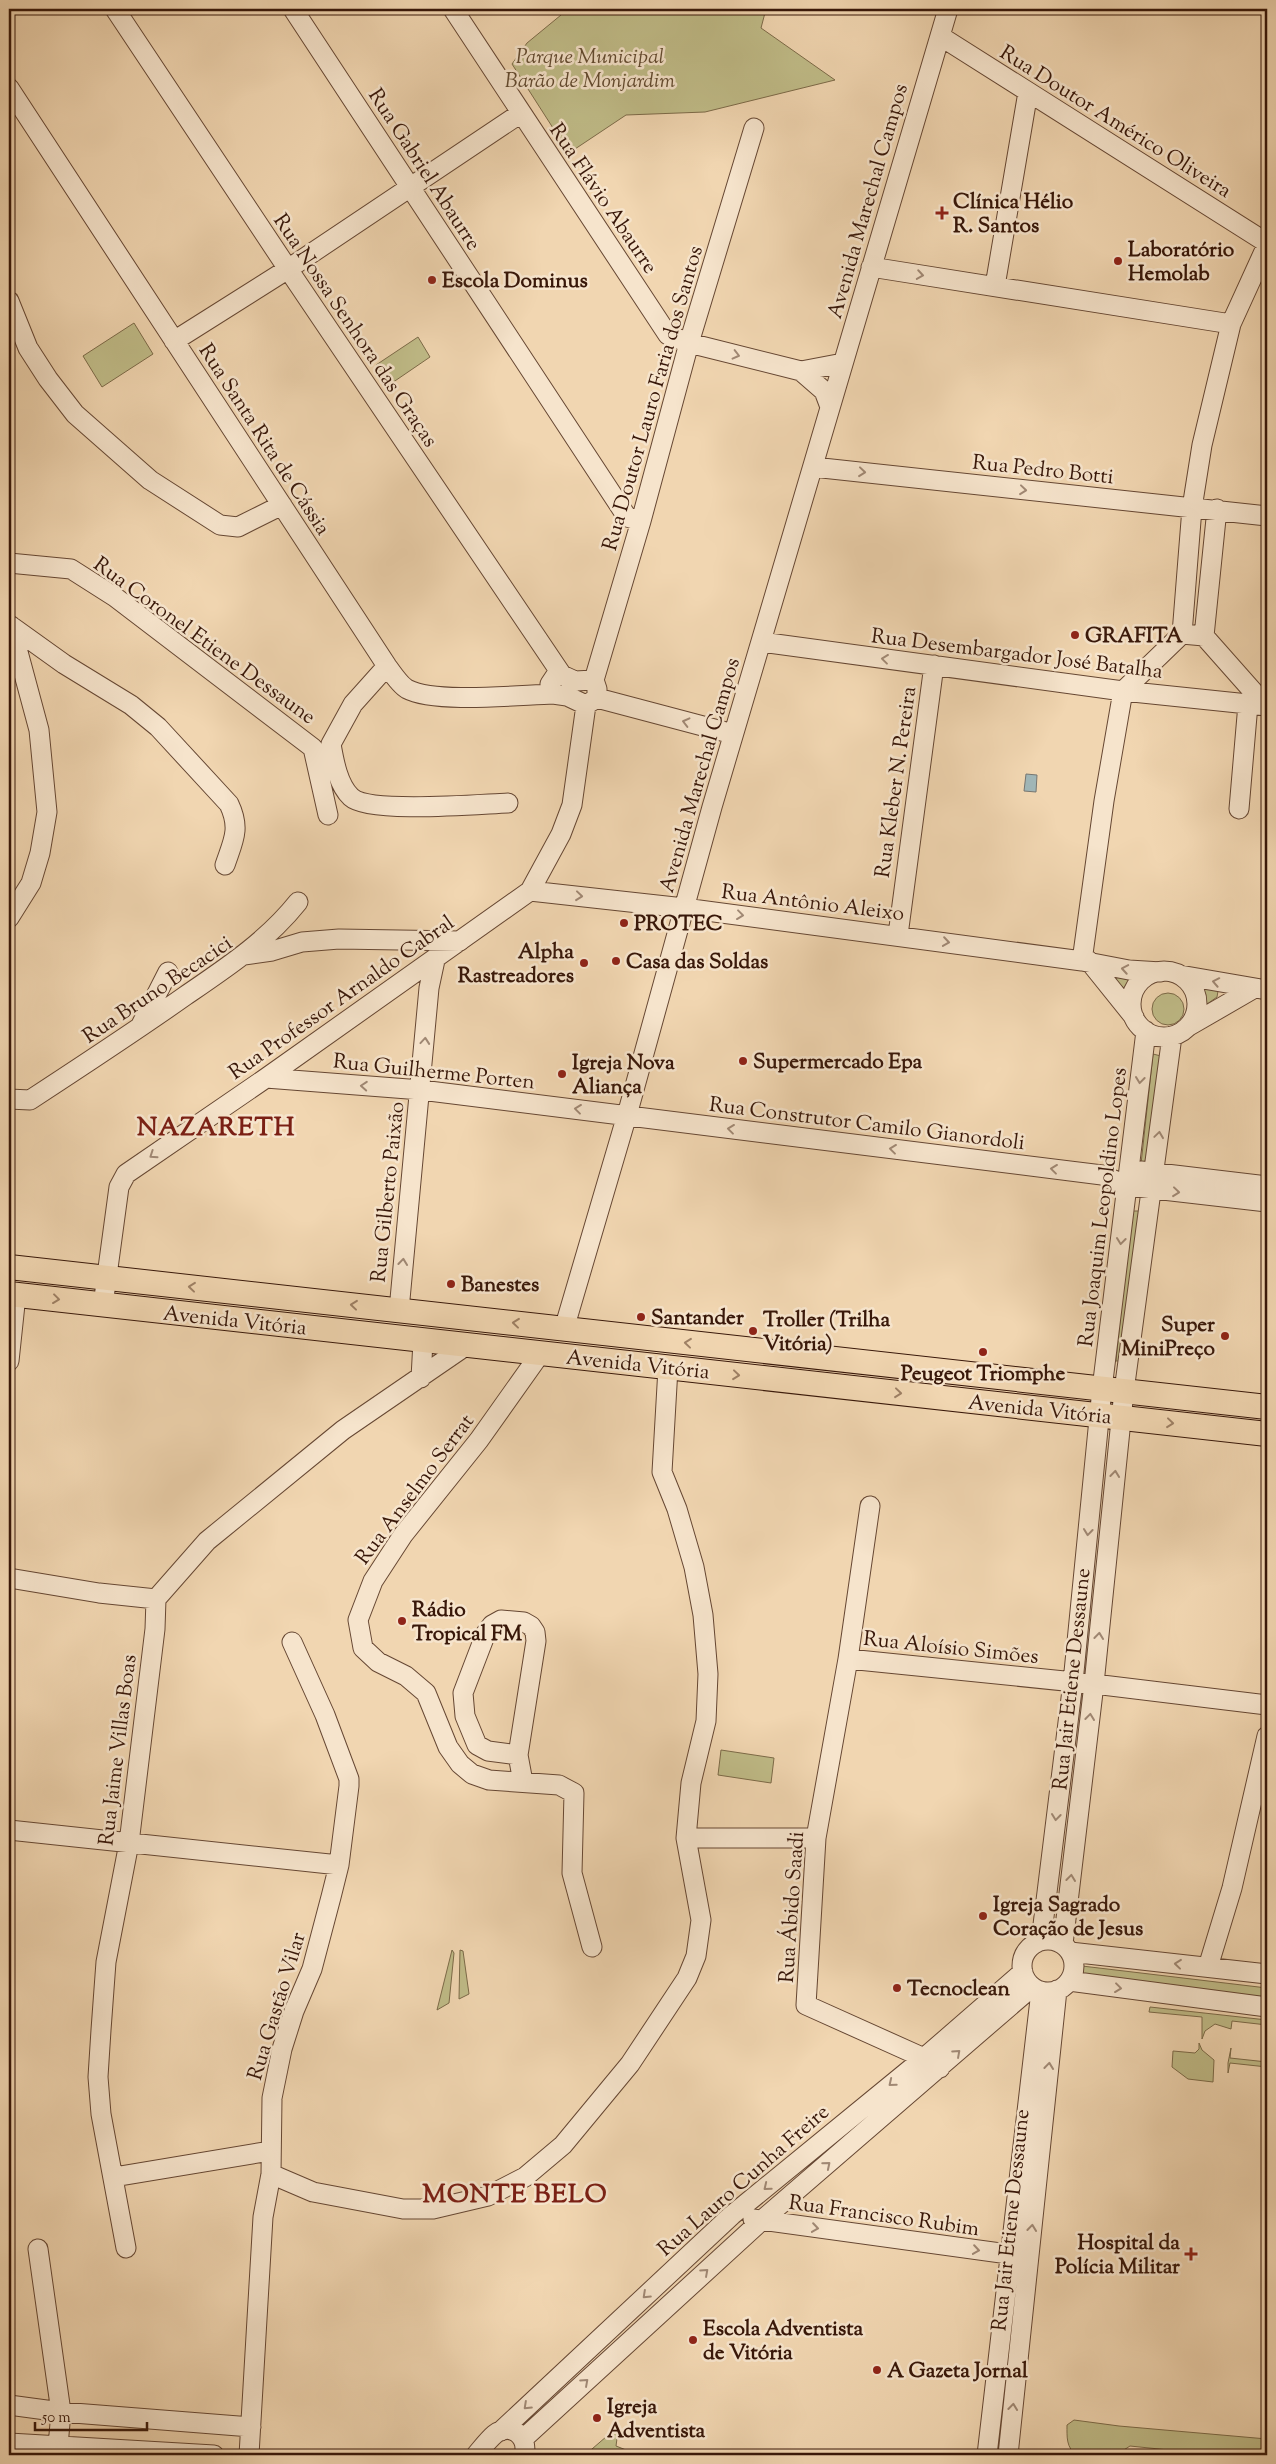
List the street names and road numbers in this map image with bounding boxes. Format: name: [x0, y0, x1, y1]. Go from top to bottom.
street label: Rua Doutor Américo Oliveira: [993, 39, 1237, 207]
street label: Avenida Marechal Campos: [821, 80, 917, 323]
street label: Rua Gabriel Abaurre: [360, 83, 487, 257]
street label: Rua Flávio Abaurre: [541, 118, 664, 280]
street label: Rua Nossa Senhora das Graças: [265, 208, 444, 454]
street label: Rua Doutor Lauro Faria dos Santos: [596, 243, 712, 554]
street label: Rua Santa Rita de Cássia: [190, 338, 337, 542]
street label: Rua Pedro Botti: [971, 449, 1115, 493]
street label: Rua Coronel Etiene Dessaune: [86, 551, 321, 733]
street label: Rua Desembargador José Batalha: [869, 622, 1165, 688]
street label: Avenida Marechal Campos: [653, 654, 749, 897]
street label: Rua Kleber N. Pereira: [869, 684, 925, 880]
street label: Rua Antônio Aleixo: [720, 878, 906, 930]
street label: Rua Professor Arnaldo Cabral: [223, 909, 461, 1088]
street label: Rua Bruno Becacici: [77, 929, 239, 1052]
street label: Rua Guilherme Porten: [331, 1047, 536, 1099]
street label: Rua Joaquim Leopoldino Lopes: [1072, 1066, 1136, 1349]
street label: Rua Construtor Camilo Gianordoli: [707, 1091, 1026, 1159]
street label: Rua Gilberto Paixão: [365, 1100, 413, 1284]
street label: Avenida Vitória: [162, 1300, 308, 1344]
street label: Avenida Vitória: [565, 1344, 711, 1388]
street label: Avenida Vitória: [967, 1389, 1113, 1433]
street label: Rua Anselmo Serrat: [349, 1409, 482, 1572]
street label: Rua Jair Etiene Dessaune: [1046, 1567, 1100, 1792]
street label: Rua Aloísio Simões: [862, 1625, 1040, 1673]
street label: Rua Jaime Villas Boas: [92, 1653, 146, 1848]
street label: Rua Ábido Saadi: [773, 1830, 813, 1984]
street label: Rua Gastão Vilar: [241, 1929, 315, 2084]
street label: Rua Lauro Cunha Freire: [652, 2098, 837, 2265]
street label: Rua Jair Etiene Dessaune: [985, 2108, 1039, 2333]
street label: Rua Francisco Rubim: [786, 2189, 981, 2245]

